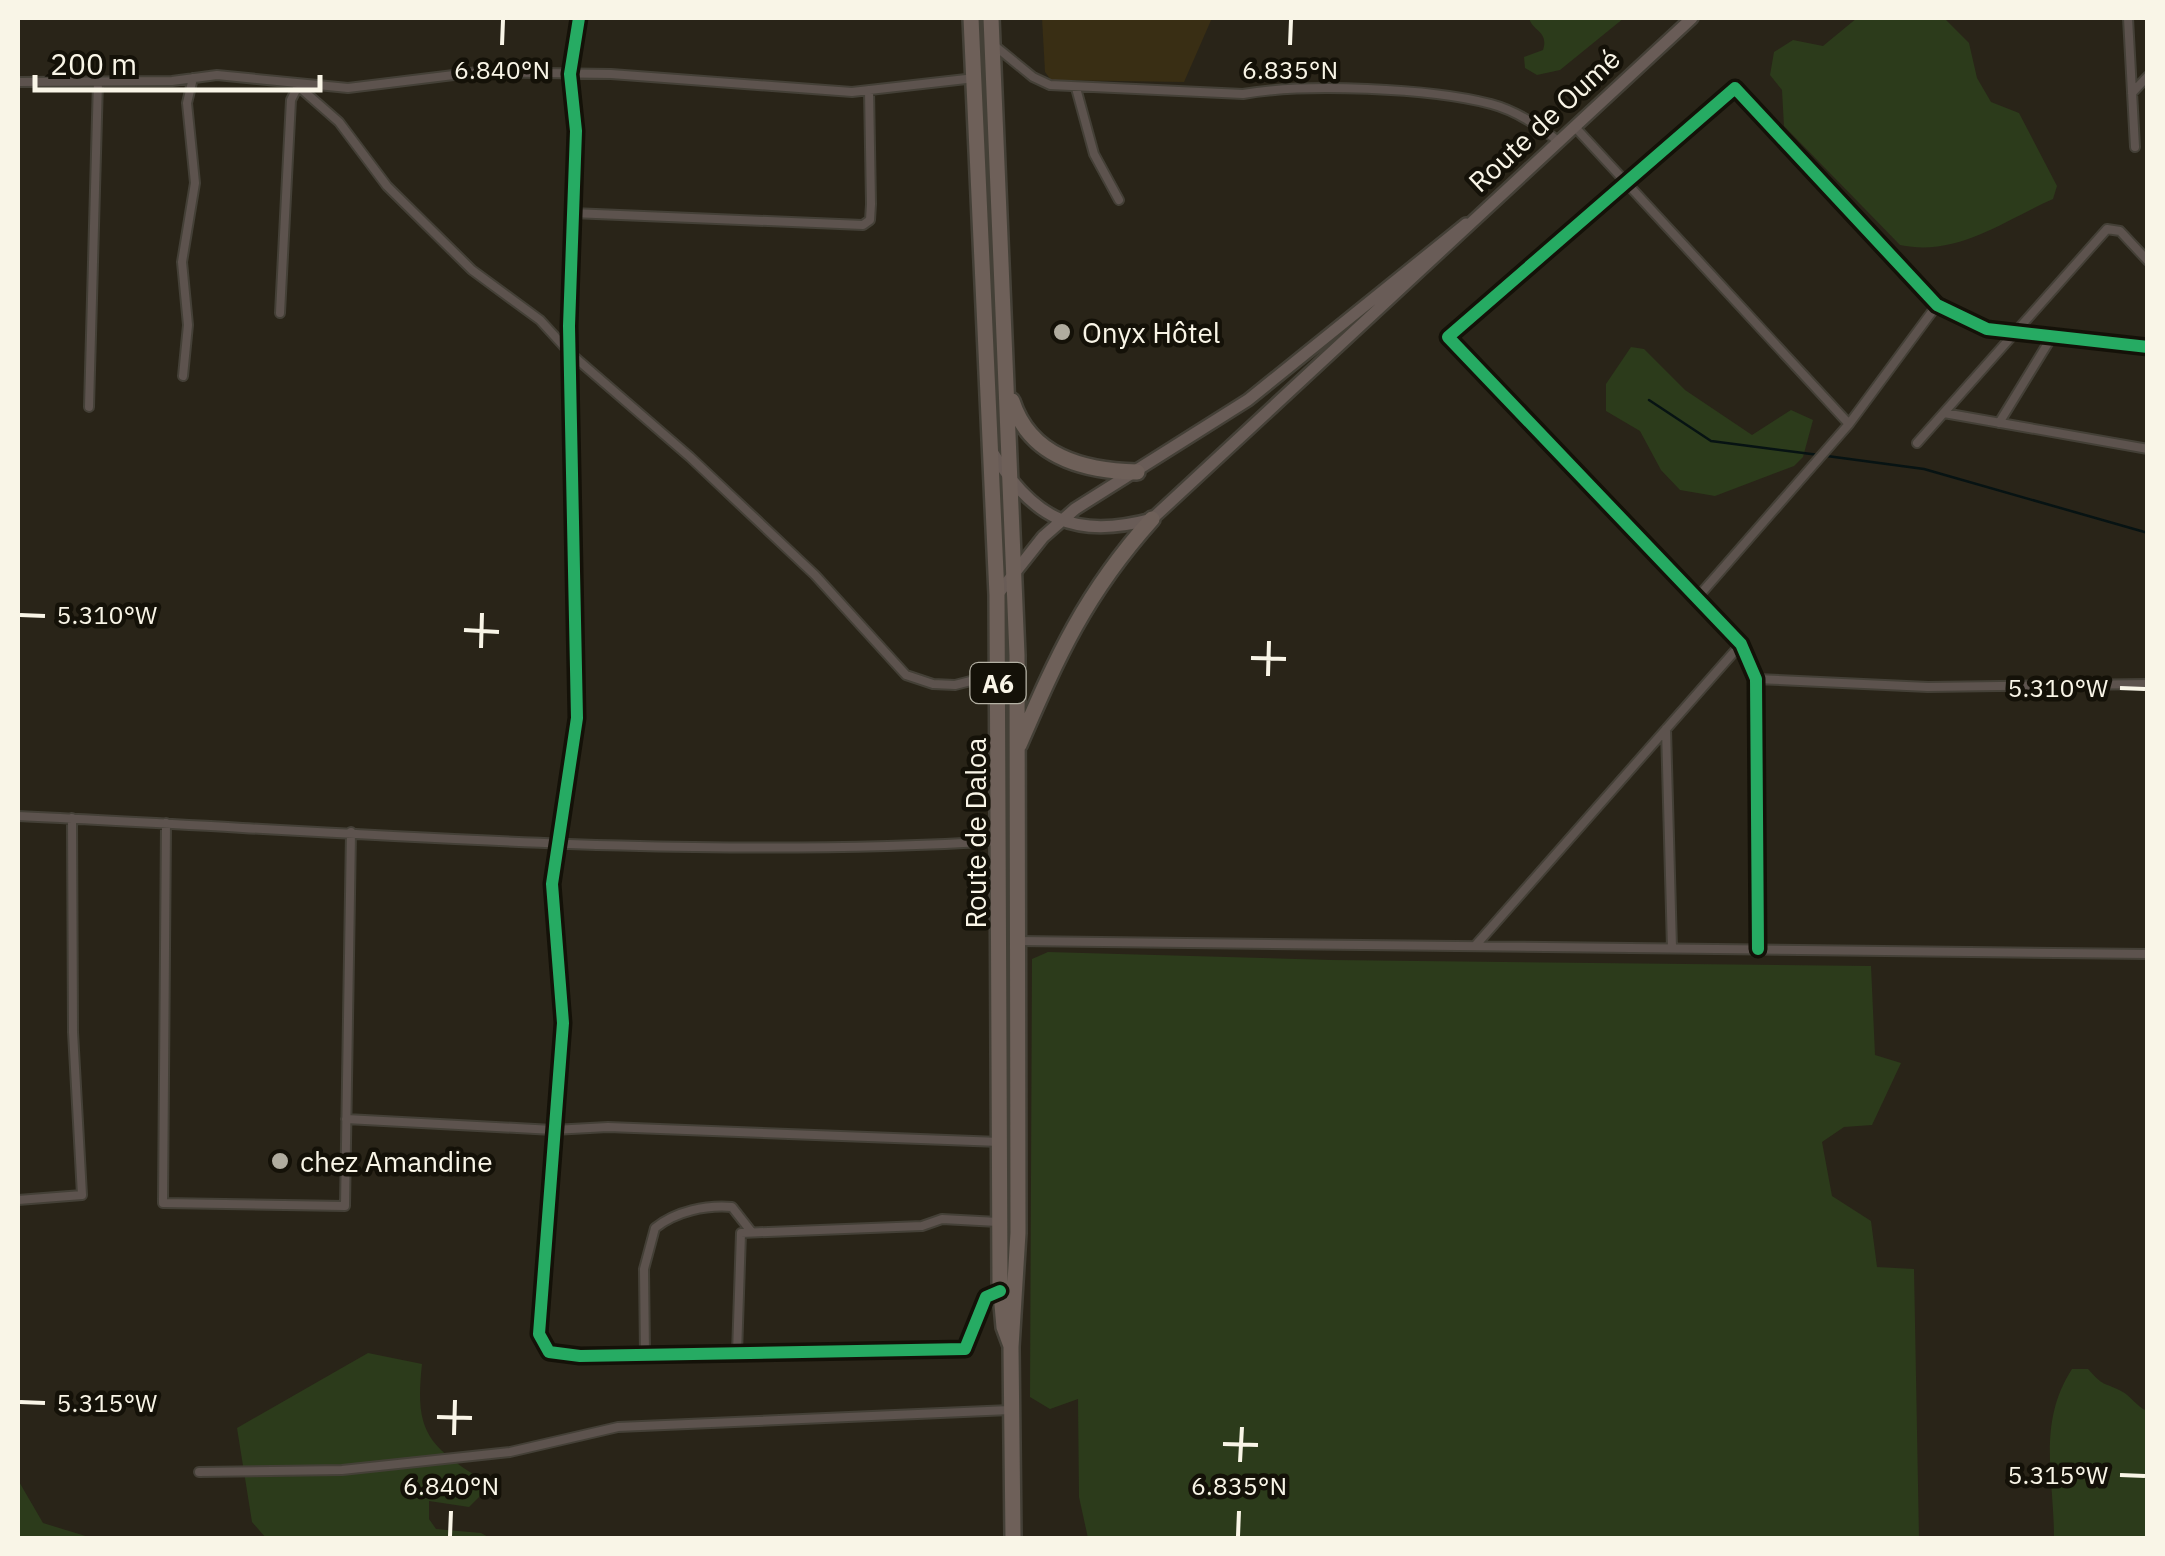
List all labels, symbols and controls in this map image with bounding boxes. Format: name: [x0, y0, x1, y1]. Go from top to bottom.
scale bar: [35, 30, 320, 92]
street label: Route de Oumé: [1460, 40, 1628, 200]
text: 200 m: [50, 44, 137, 83]
text: 6.840°N: [454, 53, 550, 86]
text: 6.835°N: [1242, 53, 1338, 86]
place label: Onyx Hôtel: [1082, 314, 1220, 351]
marker: Onyx Hôtel: [1051, 321, 1073, 343]
text: 5.310°W: [57, 598, 157, 631]
road number: A6: [970, 663, 1026, 703]
text: 5.310°W: [2008, 671, 2108, 704]
street label: Route de Daloa: [957, 737, 994, 929]
place label: chez Amandine: [300, 1143, 493, 1180]
marker: chez Amandine: [269, 1150, 291, 1172]
text: 5.315°W: [57, 1386, 157, 1419]
text: 5.315°W: [2008, 1458, 2108, 1491]
text: 6.840°N: [403, 1469, 499, 1502]
text: 6.835°N: [1191, 1469, 1287, 1502]

